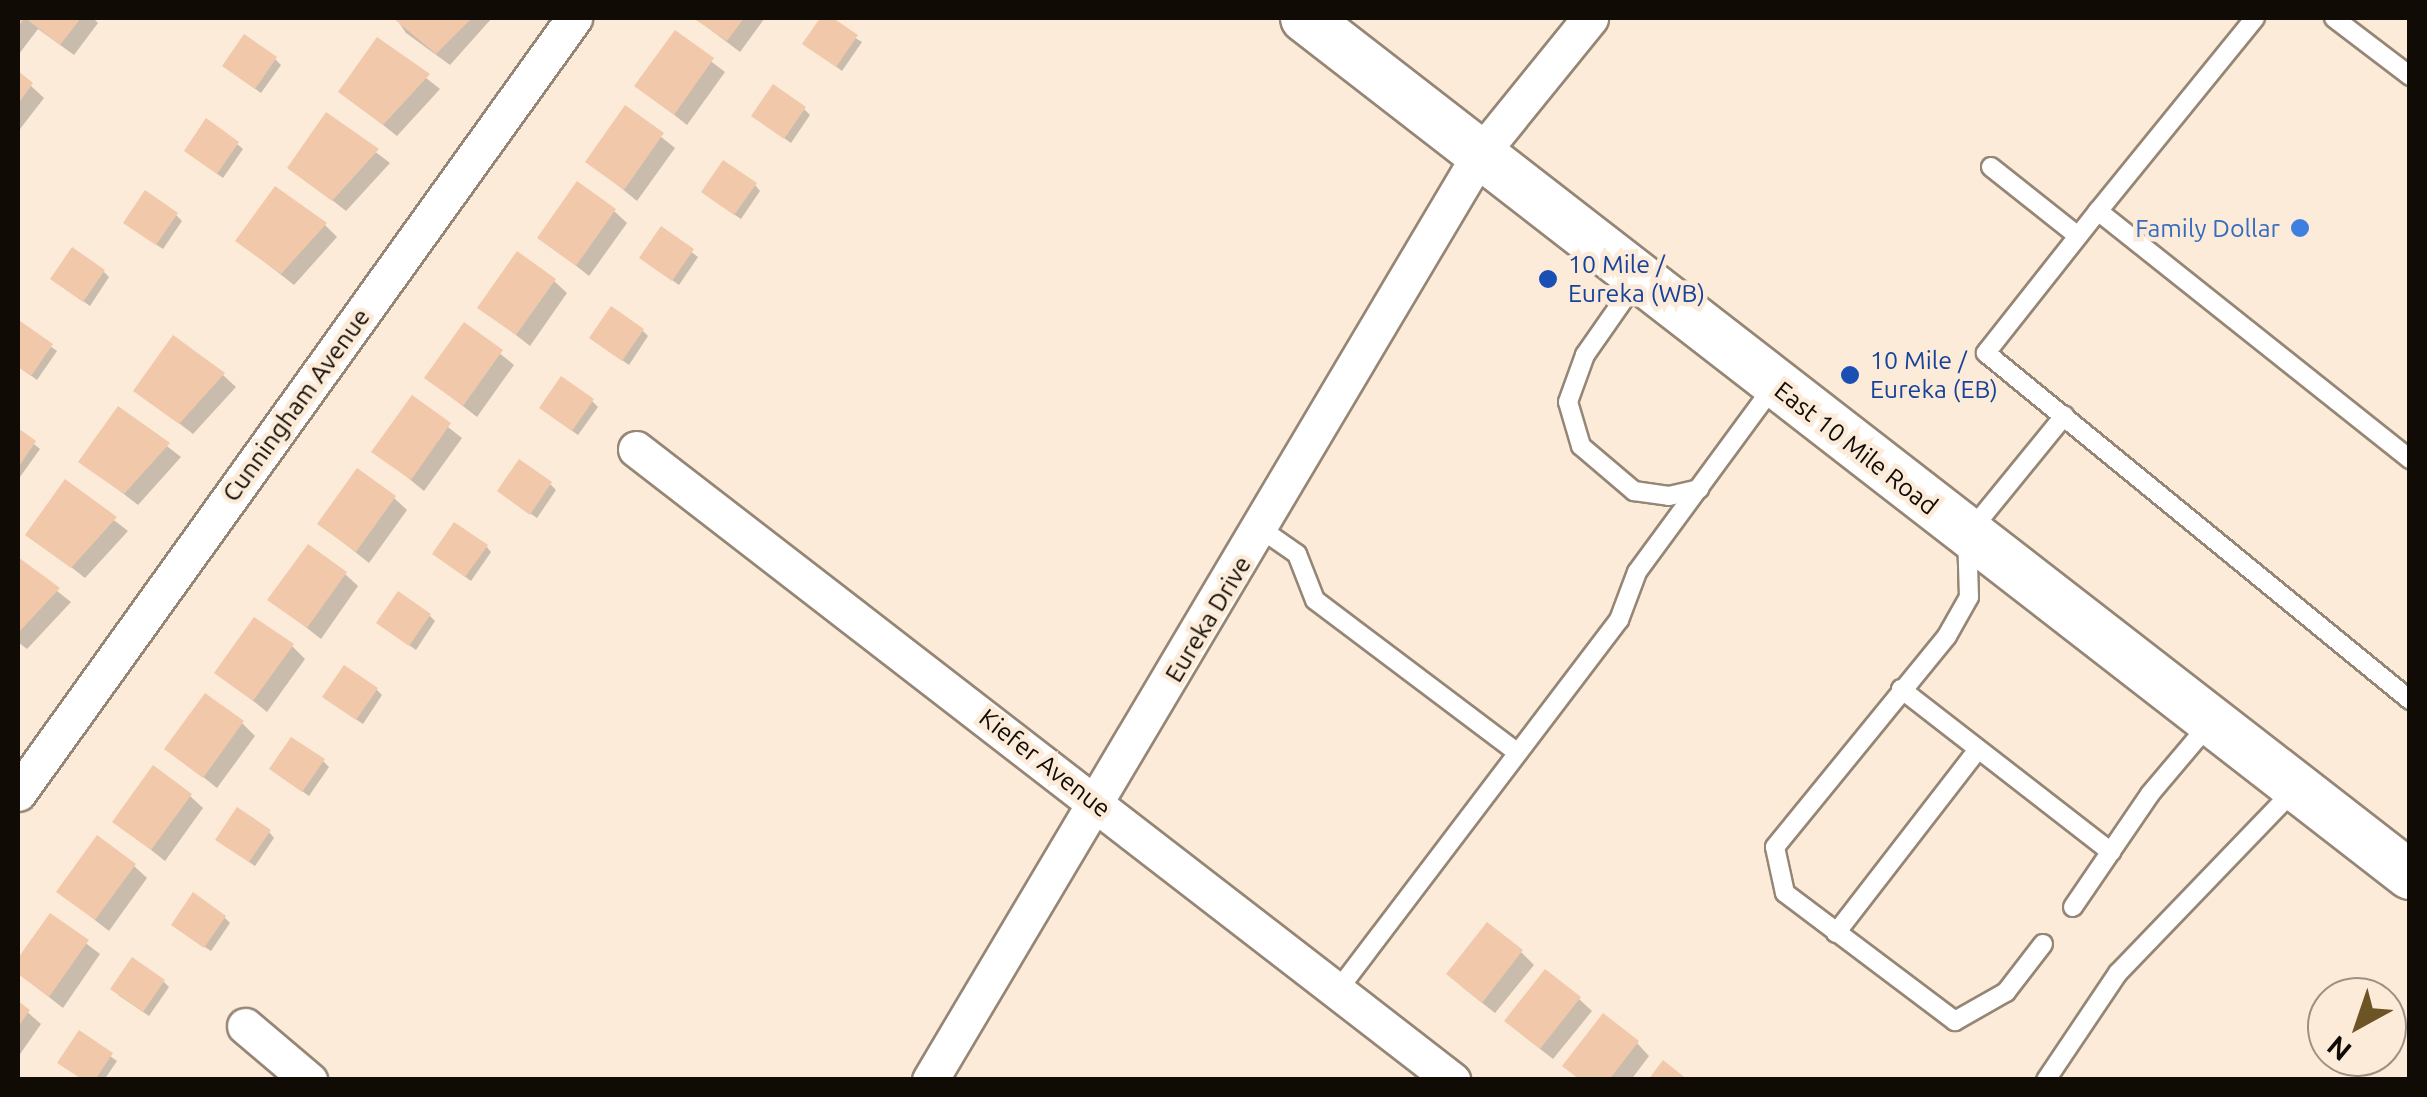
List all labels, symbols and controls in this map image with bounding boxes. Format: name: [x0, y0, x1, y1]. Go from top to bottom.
place label: Family Dollar: [2135, 213, 2280, 243]
marker: Family Dollar: [2289, 217, 2311, 239]
place label: 10 Mile / Eureka (WB): [1568, 250, 1705, 309]
marker: 10 Mile / Eureka (WB): [1537, 268, 1559, 290]
street label: Cunningham Avenue: [216, 303, 376, 507]
place label: 10 Mile / Eureka (EB): [1870, 346, 1998, 405]
marker: 10 Mile / Eureka (EB): [1839, 364, 1861, 386]
street label: East 10 Mile Road: [1768, 375, 1944, 521]
street label: Eureka Drive: [1159, 551, 1257, 687]
street label: Kiefer Avenue: [973, 702, 1117, 824]
north arrow: [2307, 977, 2407, 1077]
text: N: [2321, 1030, 2357, 1067]

